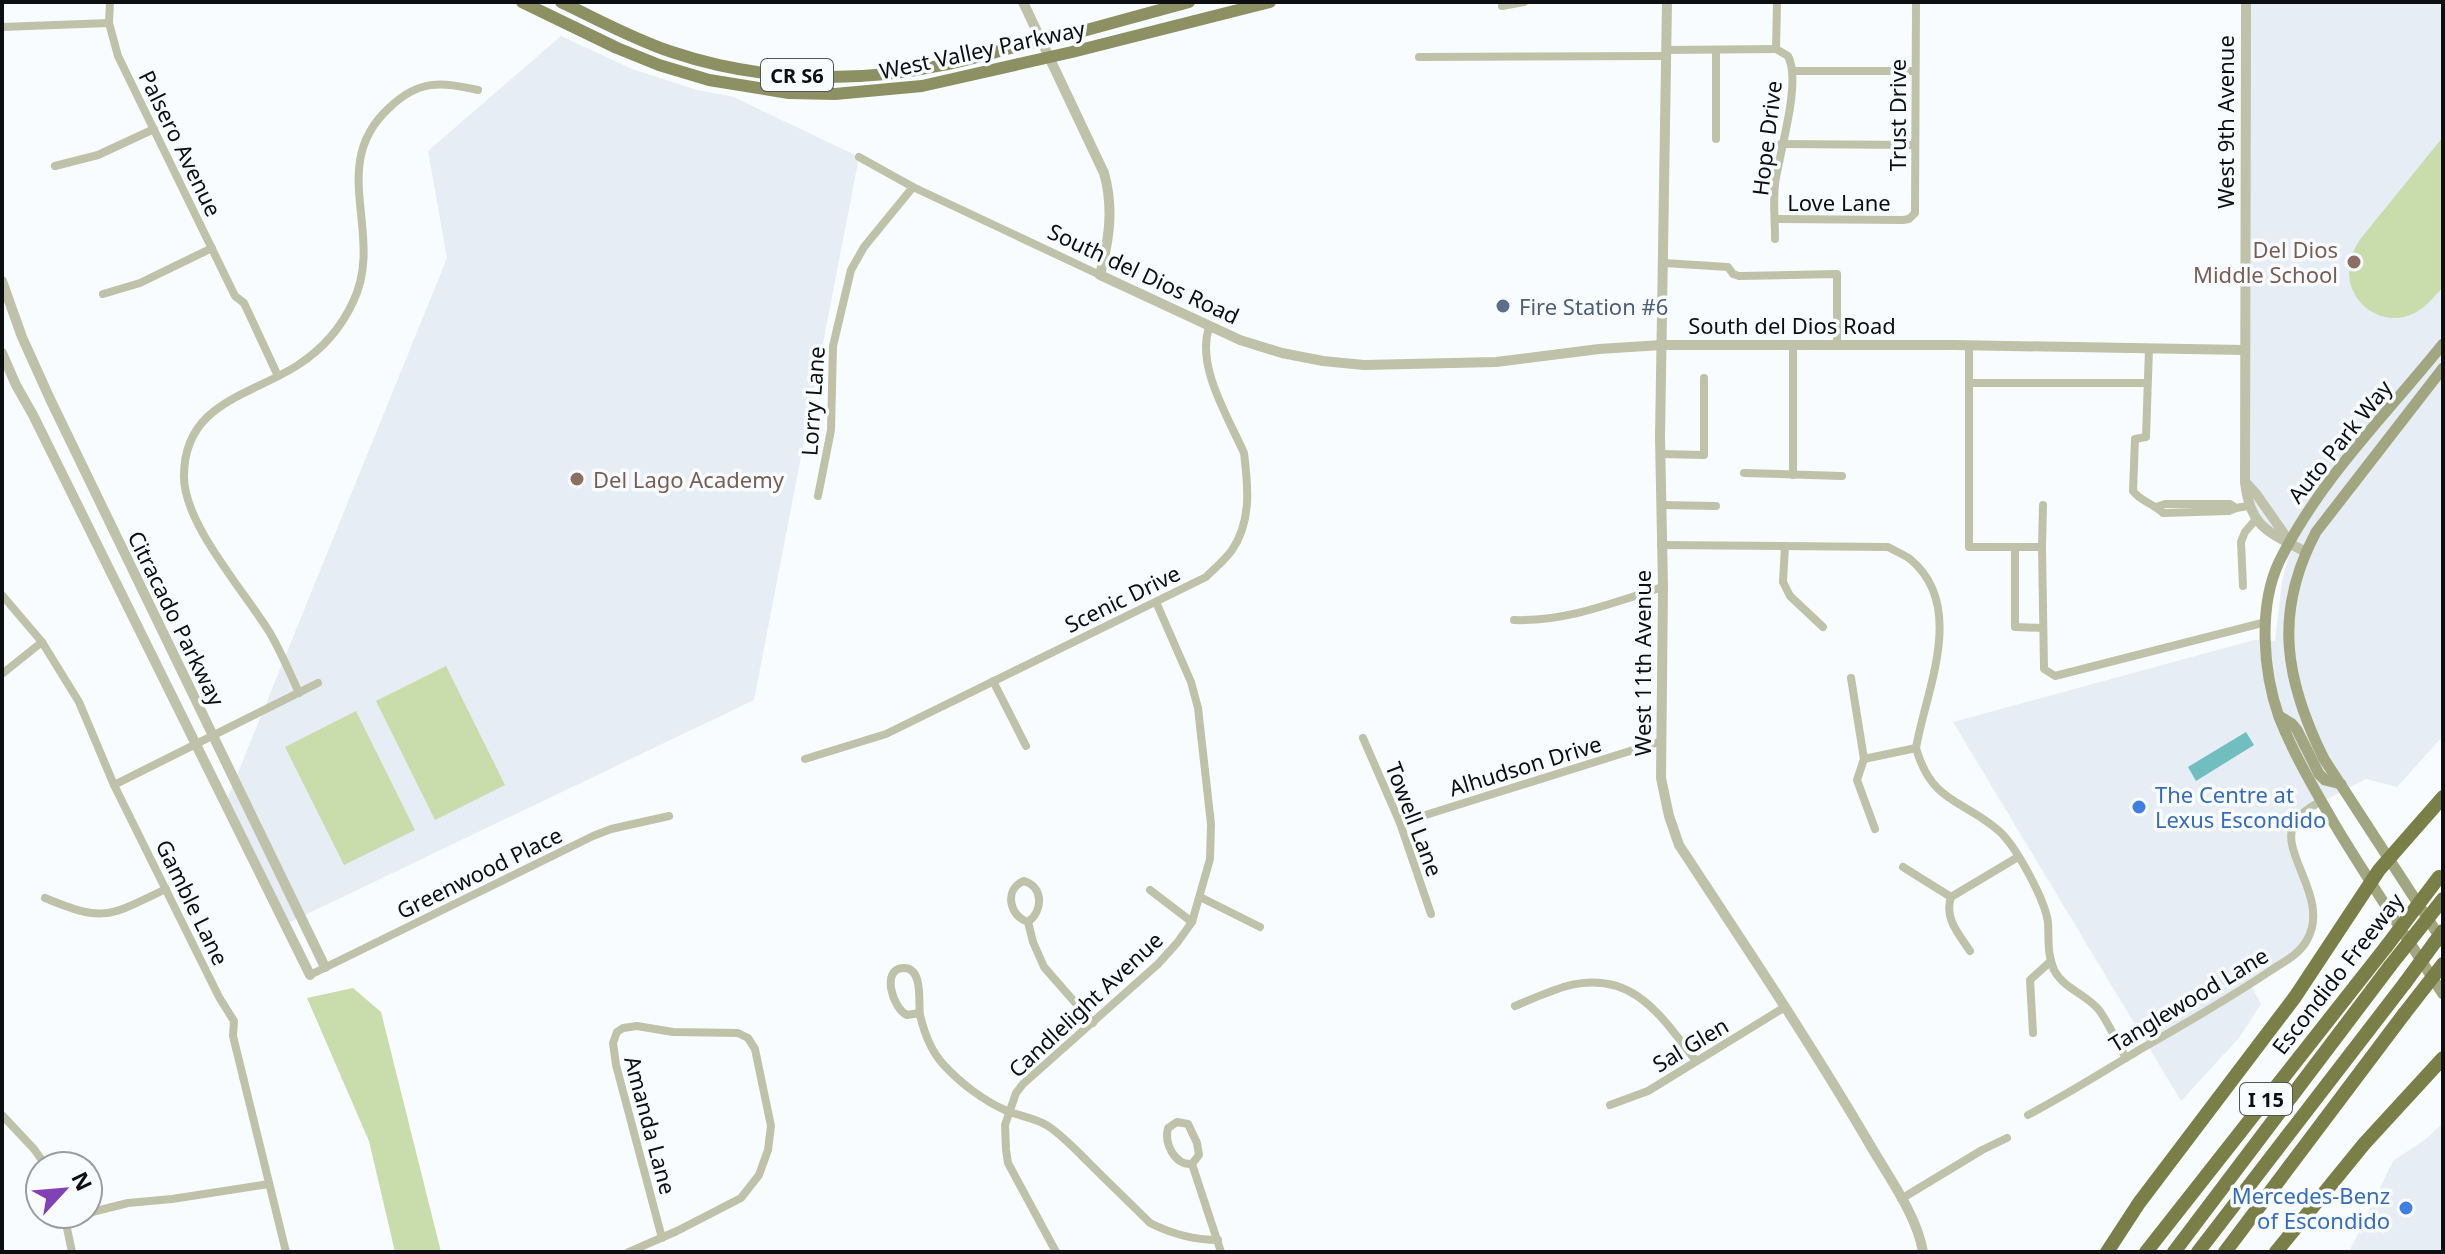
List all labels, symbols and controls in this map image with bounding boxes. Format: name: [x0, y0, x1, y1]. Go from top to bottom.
street label: West Valley Parkway: [876, 12, 1088, 85]
street label: West 9th Avenue: [2210, 35, 2240, 209]
road number: CR S6: [761, 59, 833, 91]
street label: Trust Drive: [1882, 59, 1912, 171]
street label: Palsero Avenue: [133, 65, 229, 221]
street label: Hope Drive: [1744, 79, 1788, 197]
street label: Love Lane: [1787, 187, 1891, 217]
street label: South del Dios Road: [1044, 216, 1244, 330]
place label: Del Dios Middle School: [2193, 234, 2338, 289]
marker: Del Dios Middle School: [2345, 253, 2363, 271]
place label: Fire Station #6: [1519, 291, 1668, 321]
marker: Fire Station #6: [1494, 297, 1512, 315]
street label: South del Dios Road: [1688, 310, 1896, 340]
street label: Lorry Lane: [793, 345, 831, 457]
street label: Auto Park Way: [2280, 373, 2398, 509]
place label: Del Lago Academy: [593, 464, 785, 494]
marker: Del Lago Academy: [568, 470, 586, 488]
street label: Citracado Parkway: [122, 525, 233, 711]
street label: Scenic Drive: [1059, 557, 1185, 639]
street label: West 11th Avenue: [1627, 570, 1657, 756]
street label: Alhudson Drive: [1445, 728, 1605, 802]
street label: Towell Lane: [1379, 758, 1451, 880]
place label: The Centre at Lexus Escondido: [2155, 779, 2326, 834]
marker: The Centre at Lexus Escondido: [2130, 798, 2148, 816]
street label: Greenwood Place: [391, 819, 567, 925]
street label: Gamble Lane: [150, 834, 236, 970]
street label: Escondido Freeway: [2264, 885, 2410, 1060]
street label: Candlelight Avenue: [1001, 925, 1169, 1083]
street label: Tanglewood Lane: [2103, 940, 2273, 1058]
street label: Sal Glen: [1646, 1010, 1734, 1078]
street label: Amanda Lane: [618, 1053, 684, 1197]
road number: I 15: [2240, 1083, 2292, 1115]
north arrow: [24, 1150, 104, 1230]
text: N: [65, 1166, 100, 1195]
place label: Mercedes-Benz of Escondido: [2232, 1180, 2390, 1235]
marker: Mercedes-Benz of Escondido: [2397, 1199, 2415, 1217]

